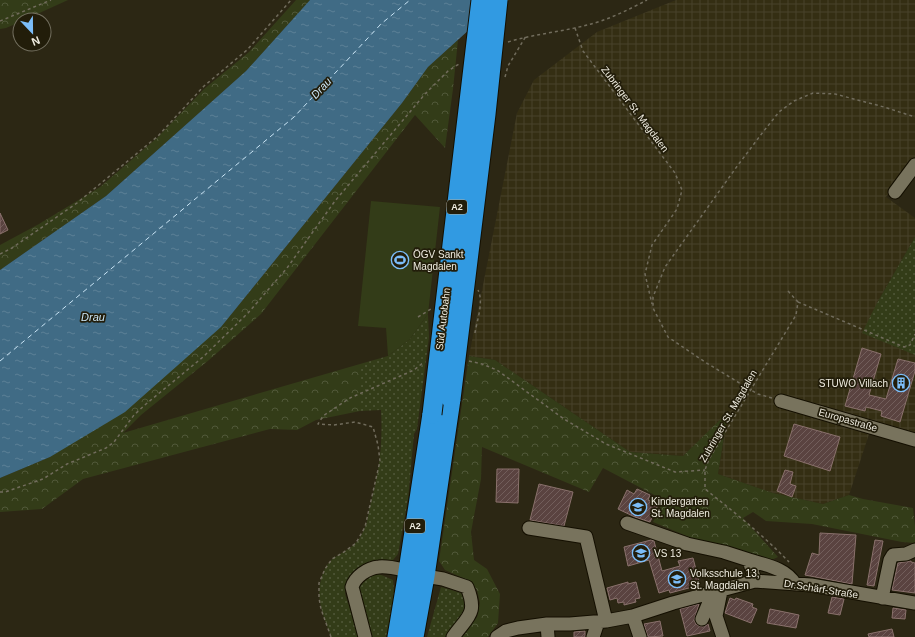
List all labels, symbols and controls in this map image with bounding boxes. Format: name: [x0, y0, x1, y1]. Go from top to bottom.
north arrow: [12, 12, 52, 52]
text: N: [30, 34, 42, 48]
street label: Zubringer St. Magdalen: [599, 64, 671, 154]
water label: Drau: [308, 75, 334, 101]
road number: A2: [447, 200, 467, 214]
place label: ÖGV Sankt Magdalen: [413, 249, 464, 272]
sports icon: ÖGV Sankt Magdalen: [390, 250, 410, 270]
street label: Süd Autobahn: [434, 287, 452, 351]
water label: Drau: [81, 311, 105, 323]
street label: Zubringer St. Magdalen: [697, 368, 759, 464]
building icon: STUWO Villach: [891, 373, 911, 393]
place label: STUWO Villach: [819, 378, 888, 389]
street label: Europastraße: [817, 406, 879, 434]
place label: Kindergarten St. Magdalen: [651, 496, 710, 519]
school or university icon: Kindergarten St. Magdalen: [628, 497, 648, 517]
road number: A2: [405, 519, 425, 533]
school or university icon: VS 13: [631, 543, 651, 563]
place label: VS 13: [654, 548, 682, 559]
place label: Volksschule 13, St. Magdalen: [690, 568, 760, 591]
school or university icon: Volksschule 13, St. Magdalen: [667, 569, 687, 589]
street label: Dr.Schärf-Straße: [783, 578, 859, 600]

